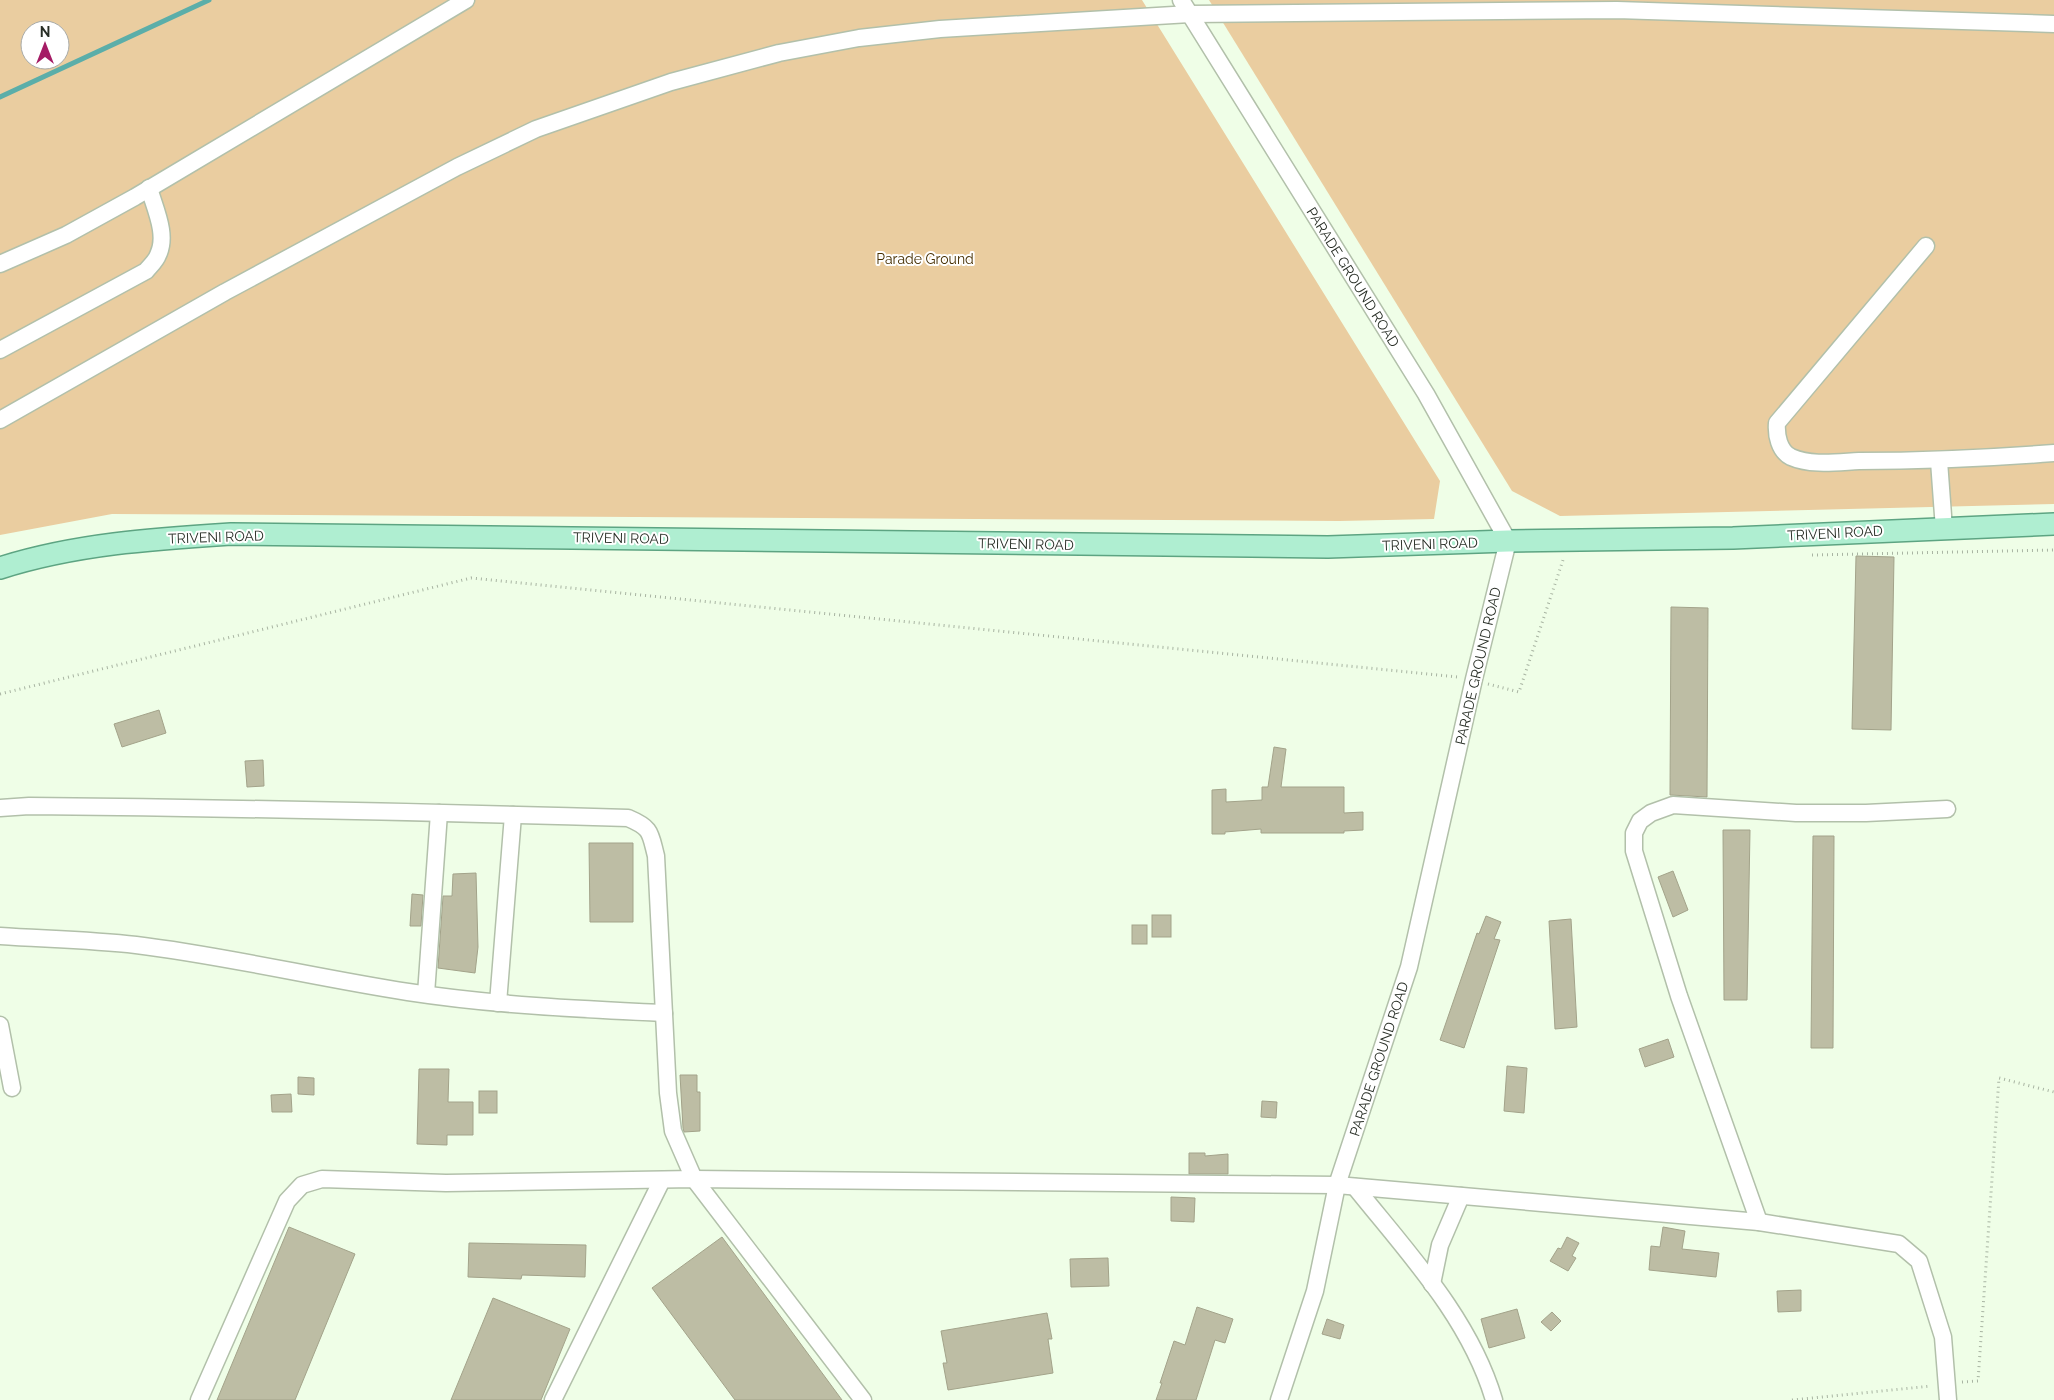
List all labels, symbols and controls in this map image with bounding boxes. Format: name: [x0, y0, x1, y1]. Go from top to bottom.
north arrow: [20, 20, 70, 70]
text: N: [40, 24, 50, 40]
street label: PARADE GROUND ROAD: [1303, 204, 1403, 350]
park label: Parade Ground: [876, 251, 974, 267]
street label: TRIVENI ROAD: [1787, 523, 1883, 543]
street label: TRIVENI ROAD: [168, 527, 264, 547]
street label: TRIVENI ROAD: [573, 529, 669, 547]
street label: TRIVENI ROAD: [1382, 534, 1478, 554]
street label: TRIVENI ROAD: [978, 535, 1074, 553]
street label: PARADE GROUND ROAD: [1452, 585, 1504, 747]
street label: PARADE GROUND ROAD: [1346, 980, 1412, 1138]

